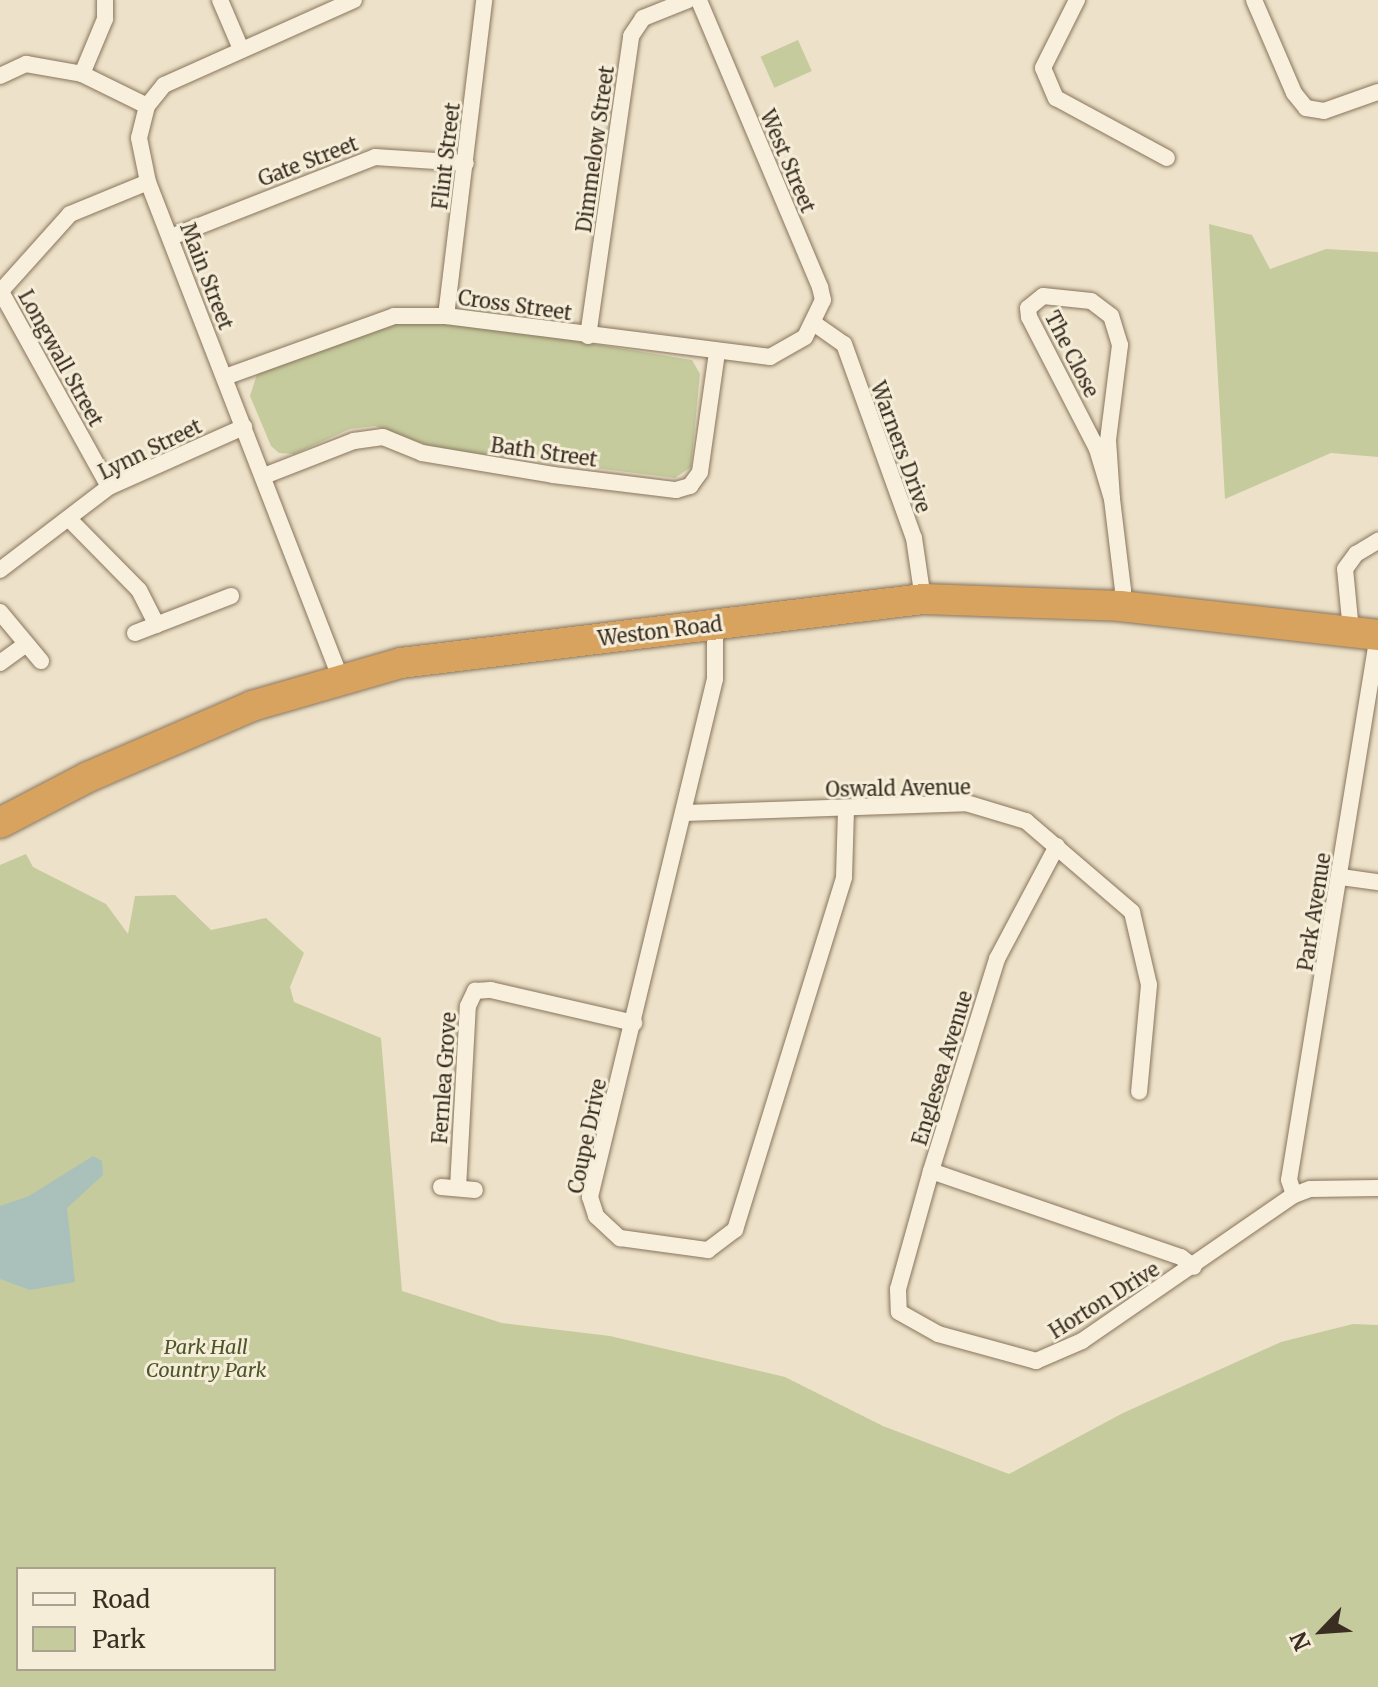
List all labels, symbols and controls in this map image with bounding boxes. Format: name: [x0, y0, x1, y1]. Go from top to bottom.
street label: Dimmelow Street: [571, 64, 619, 234]
street label: Flint Street: [428, 101, 464, 211]
street label: West Street: [756, 106, 820, 216]
street label: Gate Street: [255, 131, 361, 191]
street label: Main Street: [176, 219, 238, 333]
street label: Cross Street: [457, 285, 573, 325]
street label: Longwall Street: [14, 286, 108, 430]
street label: The Close: [1040, 307, 1104, 401]
street label: Warners Drive: [866, 378, 936, 516]
street label: Lynn Street: [95, 414, 205, 484]
street label: Bath Street: [489, 433, 599, 471]
street label: Weston Road: [596, 611, 724, 651]
street label: Oswald Avenue: [825, 775, 971, 801]
street label: Park Avenue: [1293, 851, 1335, 973]
street label: Englesea Avenue: [907, 988, 977, 1148]
street label: Fernlea Grove: [427, 1011, 461, 1145]
street label: Coupe Drive: [563, 1076, 611, 1196]
street label: Horton Drive: [1045, 1257, 1163, 1343]
park label: Park Hall Country Park: [146, 1334, 266, 1381]
legend: [16, 1567, 276, 1671]
text: Road: [92, 1584, 150, 1615]
north arrow: [1282, 1591, 1362, 1671]
text: Park: [92, 1624, 145, 1655]
text: N: [1284, 1627, 1317, 1655]

